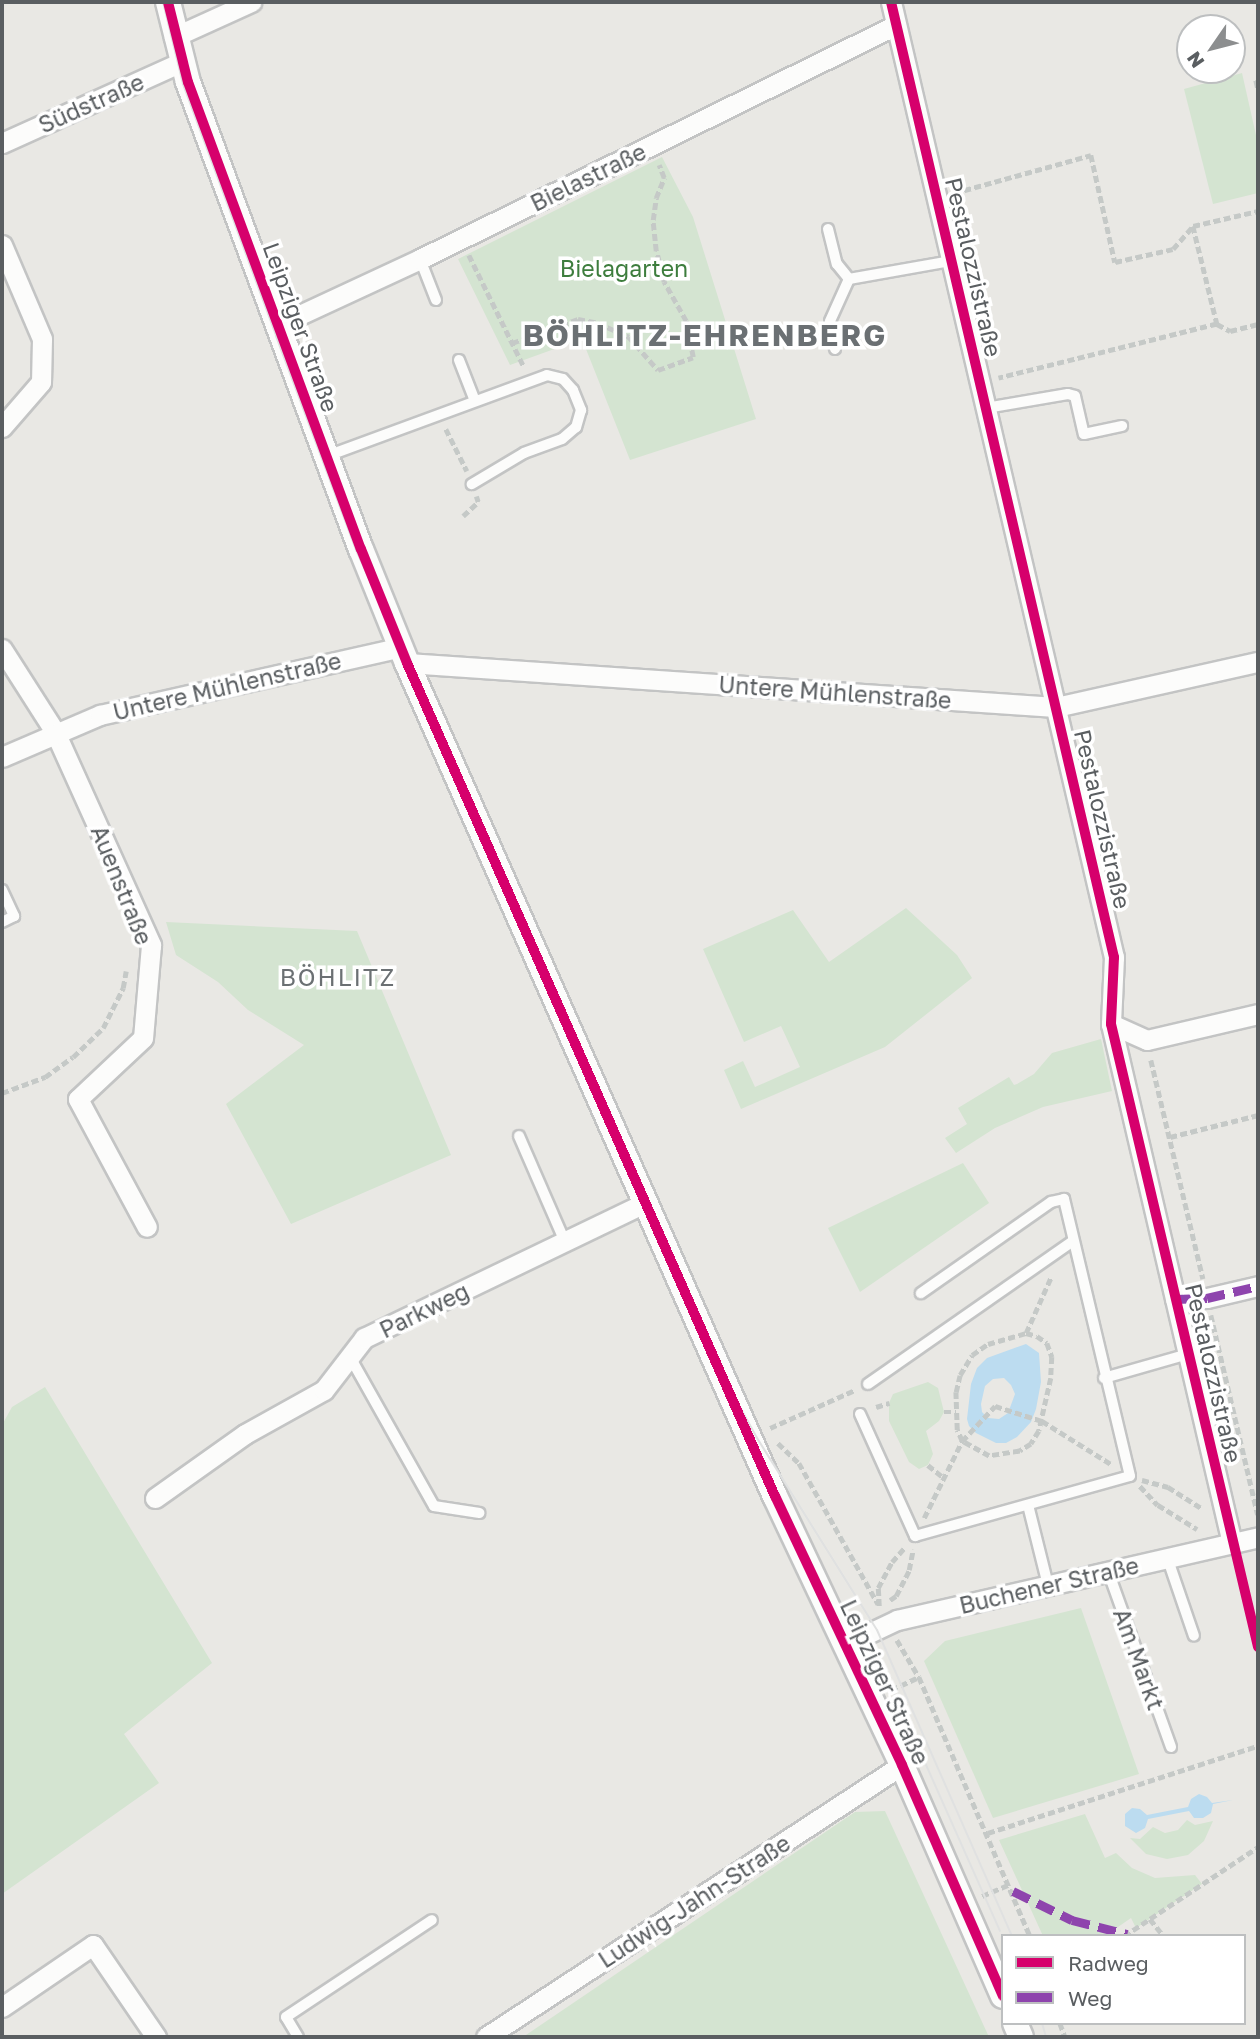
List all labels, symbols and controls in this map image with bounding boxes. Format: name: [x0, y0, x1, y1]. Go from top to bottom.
north arrow: [1176, 14, 1246, 84]
text: N: [1181, 48, 1209, 73]
street label: Südstraße: [34, 67, 148, 139]
street label: Bielastraße: [526, 137, 650, 217]
street label: Pestalozzistraße: [940, 175, 1008, 359]
street label: Leipziger Straße: [258, 238, 344, 416]
park label: Bielagarten: [560, 254, 688, 282]
district label: BÖHLITZ-EHRENBERG: [525, 317, 885, 353]
street label: Untere Mühlenstraße: [110, 646, 344, 726]
street label: Untere Mühlenstraße: [718, 670, 952, 714]
street label: Pestalozzistraße: [1069, 727, 1137, 911]
street label: Auenstraße: [86, 821, 158, 949]
district label: BÖHLITZ: [281, 963, 395, 991]
street label: Parkweg: [375, 1277, 473, 1343]
street label: Pestalozzistraße: [1180, 1281, 1248, 1465]
street label: Buchener Straße: [957, 1551, 1141, 1619]
street label: Leipziger Straße: [835, 1595, 935, 1769]
street label: Am Markt: [1108, 1605, 1170, 1713]
street label: Ludwig-Jahn-Straße: [593, 1829, 795, 1973]
legend: [1001, 1934, 1246, 2025]
text: Radweg: [1068, 1950, 1149, 1976]
text: Weg: [1068, 1985, 1112, 2011]

